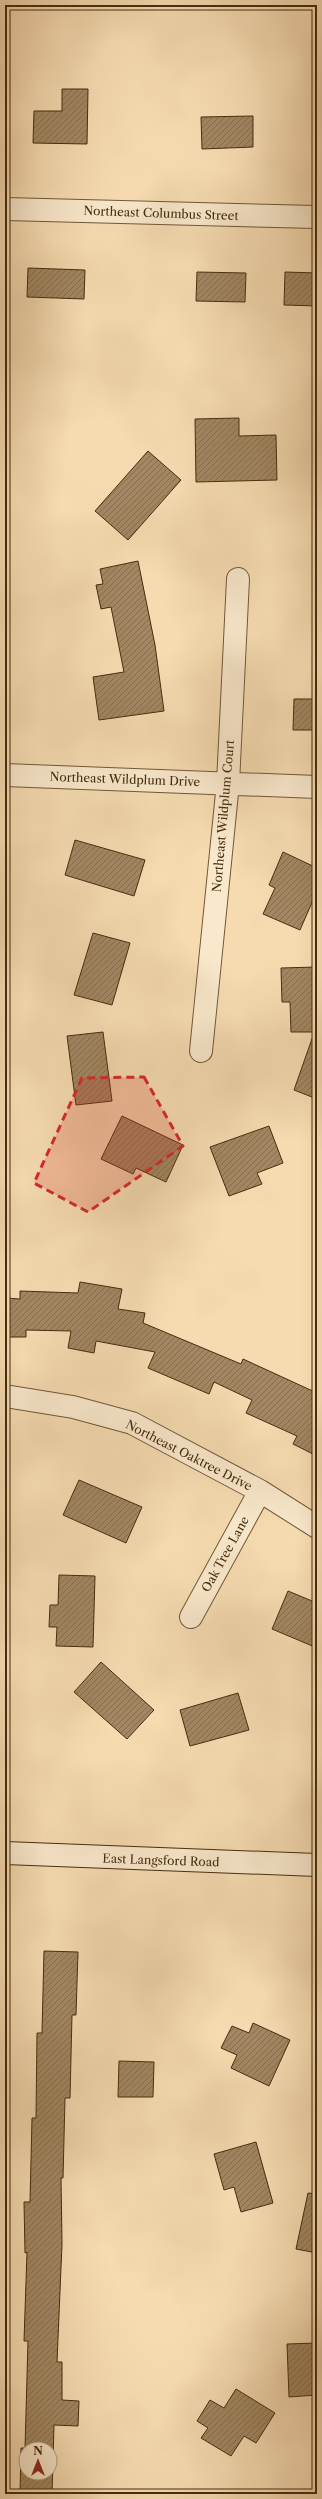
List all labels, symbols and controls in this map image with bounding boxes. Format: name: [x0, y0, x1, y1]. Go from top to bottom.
street label: Northeast Columbus Street: [83, 203, 240, 223]
street label: Northeast Wildplum Court: [209, 739, 237, 893]
street label: Northeast Wildplum Drive: [50, 769, 201, 789]
street label: Northeast Oaktree Drive: [123, 1417, 255, 1493]
street label: Oak Tree Lane: [198, 1513, 252, 1594]
street label: East Langsford Road: [102, 1850, 220, 1870]
north arrow: [18, 2441, 58, 2481]
text: N: [33, 2444, 43, 2458]

